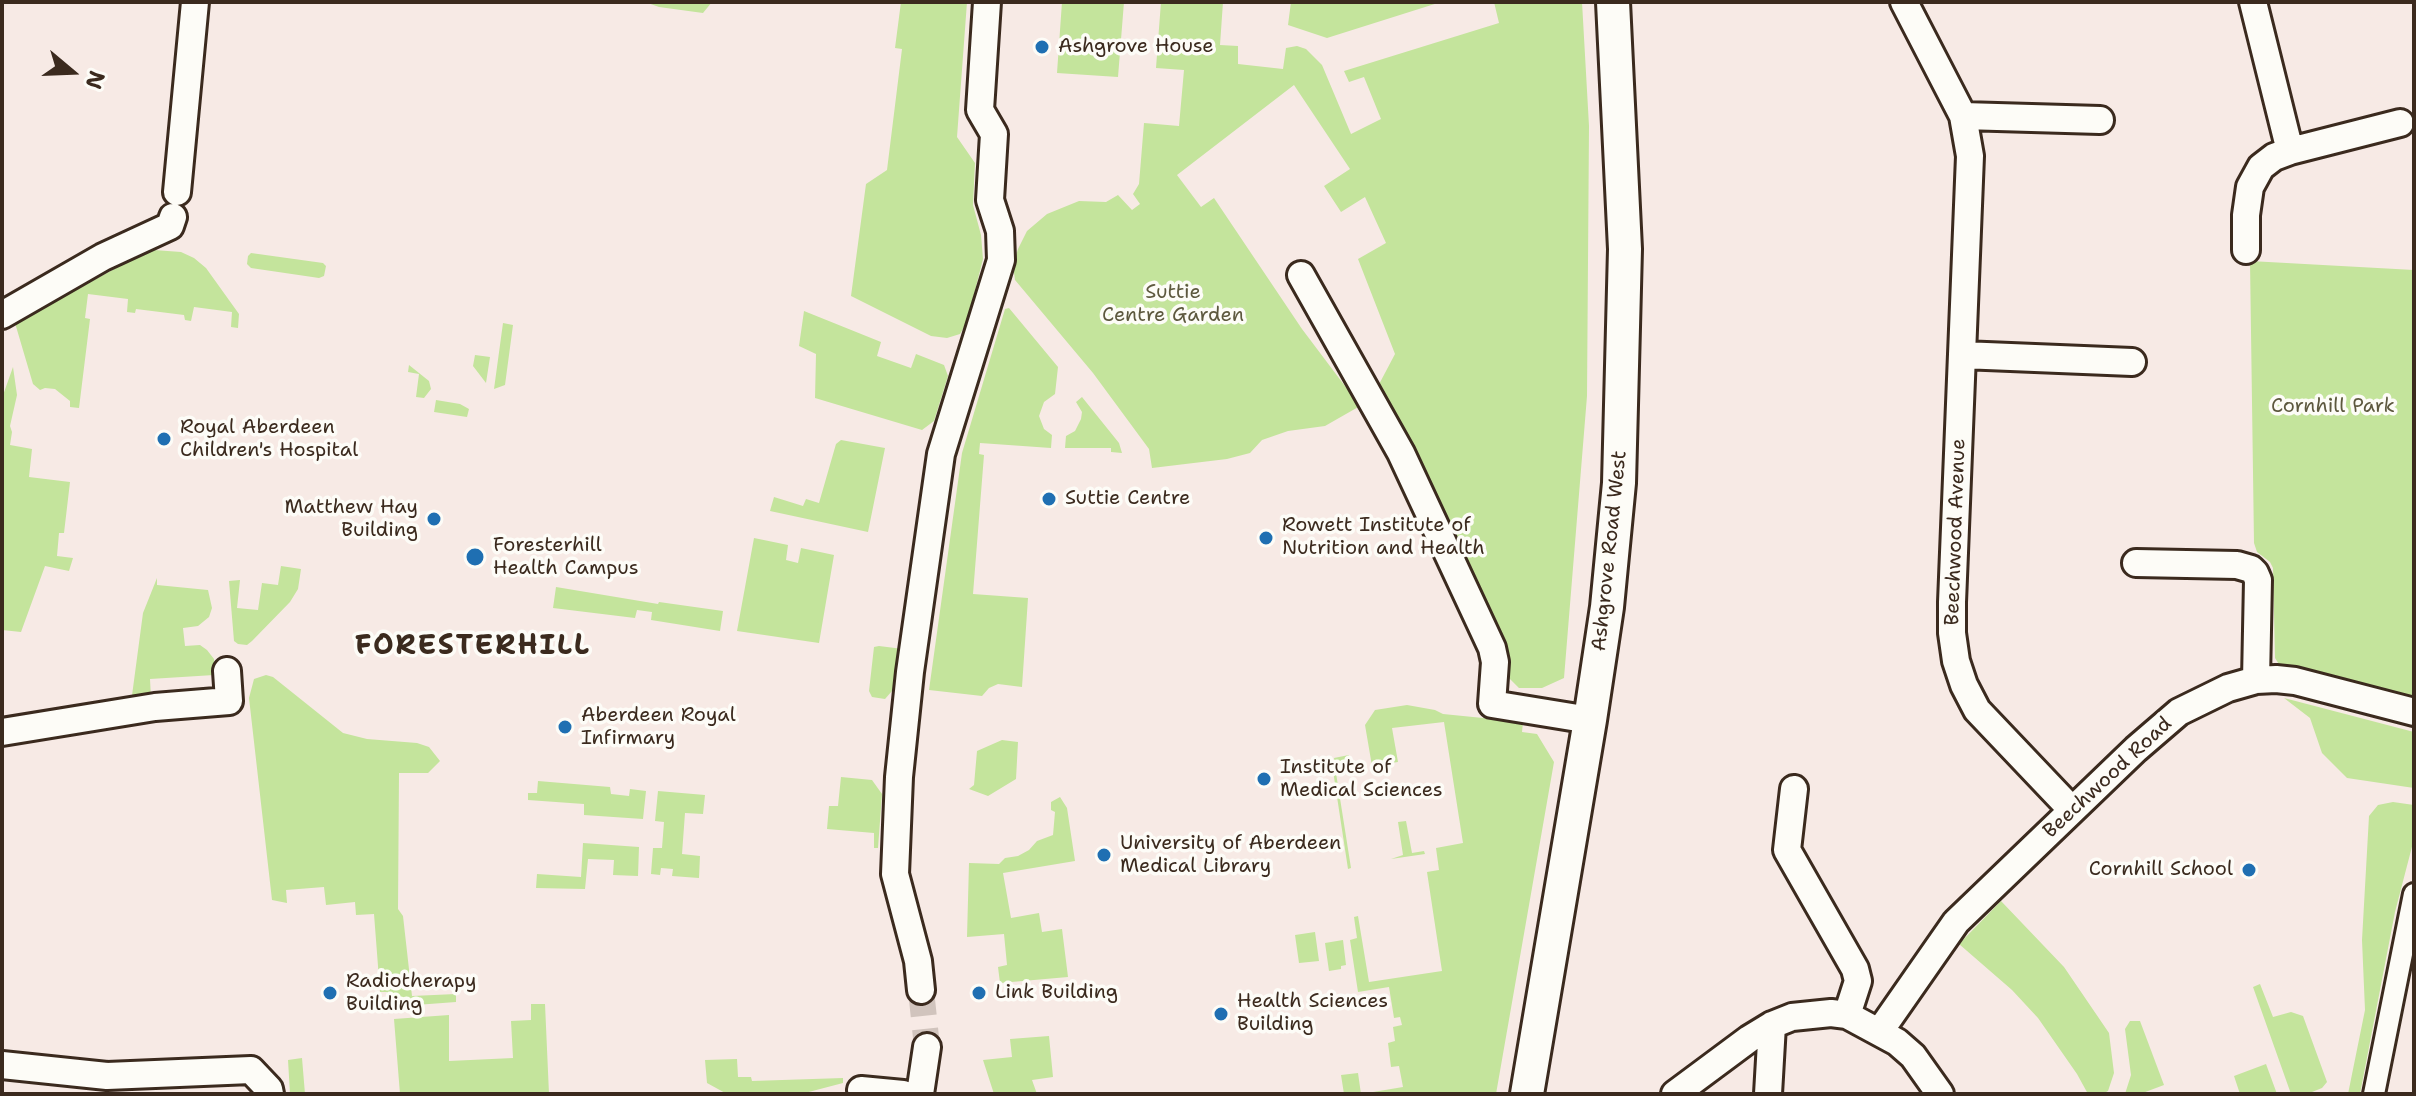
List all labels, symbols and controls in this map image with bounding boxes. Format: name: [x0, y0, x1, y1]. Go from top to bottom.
north arrow: [32, 32, 112, 112]
place label: Ashgrove House: [1058, 35, 1214, 59]
marker: Ashgrove House: [1033, 38, 1051, 56]
text: N: [79, 67, 112, 93]
park label: Suttie Centre Garden: [1102, 281, 1244, 328]
park label: Cornhill Park: [2271, 395, 2395, 419]
place label: Royal Aberdeen Children's Hospital: [180, 416, 358, 463]
marker: Royal Aberdeen Children's Hospital: [155, 430, 173, 448]
street label: Beechwood Avenue: [1941, 438, 1971, 626]
street label: Ashgrove Road West: [1588, 449, 1632, 653]
place label: Suttie Centre: [1065, 487, 1190, 511]
marker: Suttie Centre: [1040, 490, 1058, 508]
place label: Matthew Hay Building: [284, 496, 418, 543]
marker: Matthew Hay Building: [425, 510, 443, 528]
place label: Rowett Institute of Nutrition and Health: [1282, 514, 1485, 561]
marker: Rowett Institute of Nutrition and Health: [1257, 529, 1275, 547]
place label: Foresterhill Health Campus: [493, 534, 639, 581]
marker: Foresterhill Health Campus: [464, 546, 486, 568]
district label: FORESTERHILL: [355, 630, 591, 664]
place label: Aberdeen Royal Infirmary: [581, 704, 736, 751]
street label: Beechwood Road: [2039, 712, 2177, 844]
marker: Aberdeen Royal Infirmary: [556, 718, 574, 736]
place label: Institute of Medical Sciences: [1280, 756, 1443, 803]
marker: Institute of Medical Sciences: [1255, 770, 1273, 788]
place label: University of Aberdeen Medical Library: [1120, 832, 1341, 879]
marker: University of Aberdeen Medical Library: [1095, 846, 1113, 864]
place label: Cornhill School: [2089, 858, 2233, 882]
marker: Cornhill School: [2240, 861, 2258, 879]
place label: Radiotherapy Building: [346, 970, 476, 1017]
place label: Link Building: [995, 981, 1118, 1005]
marker: Radiotherapy Building: [321, 984, 339, 1002]
marker: Link Building: [970, 984, 988, 1002]
place label: Health Sciences Building: [1237, 990, 1388, 1037]
marker: Health Sciences Building: [1212, 1005, 1230, 1023]

